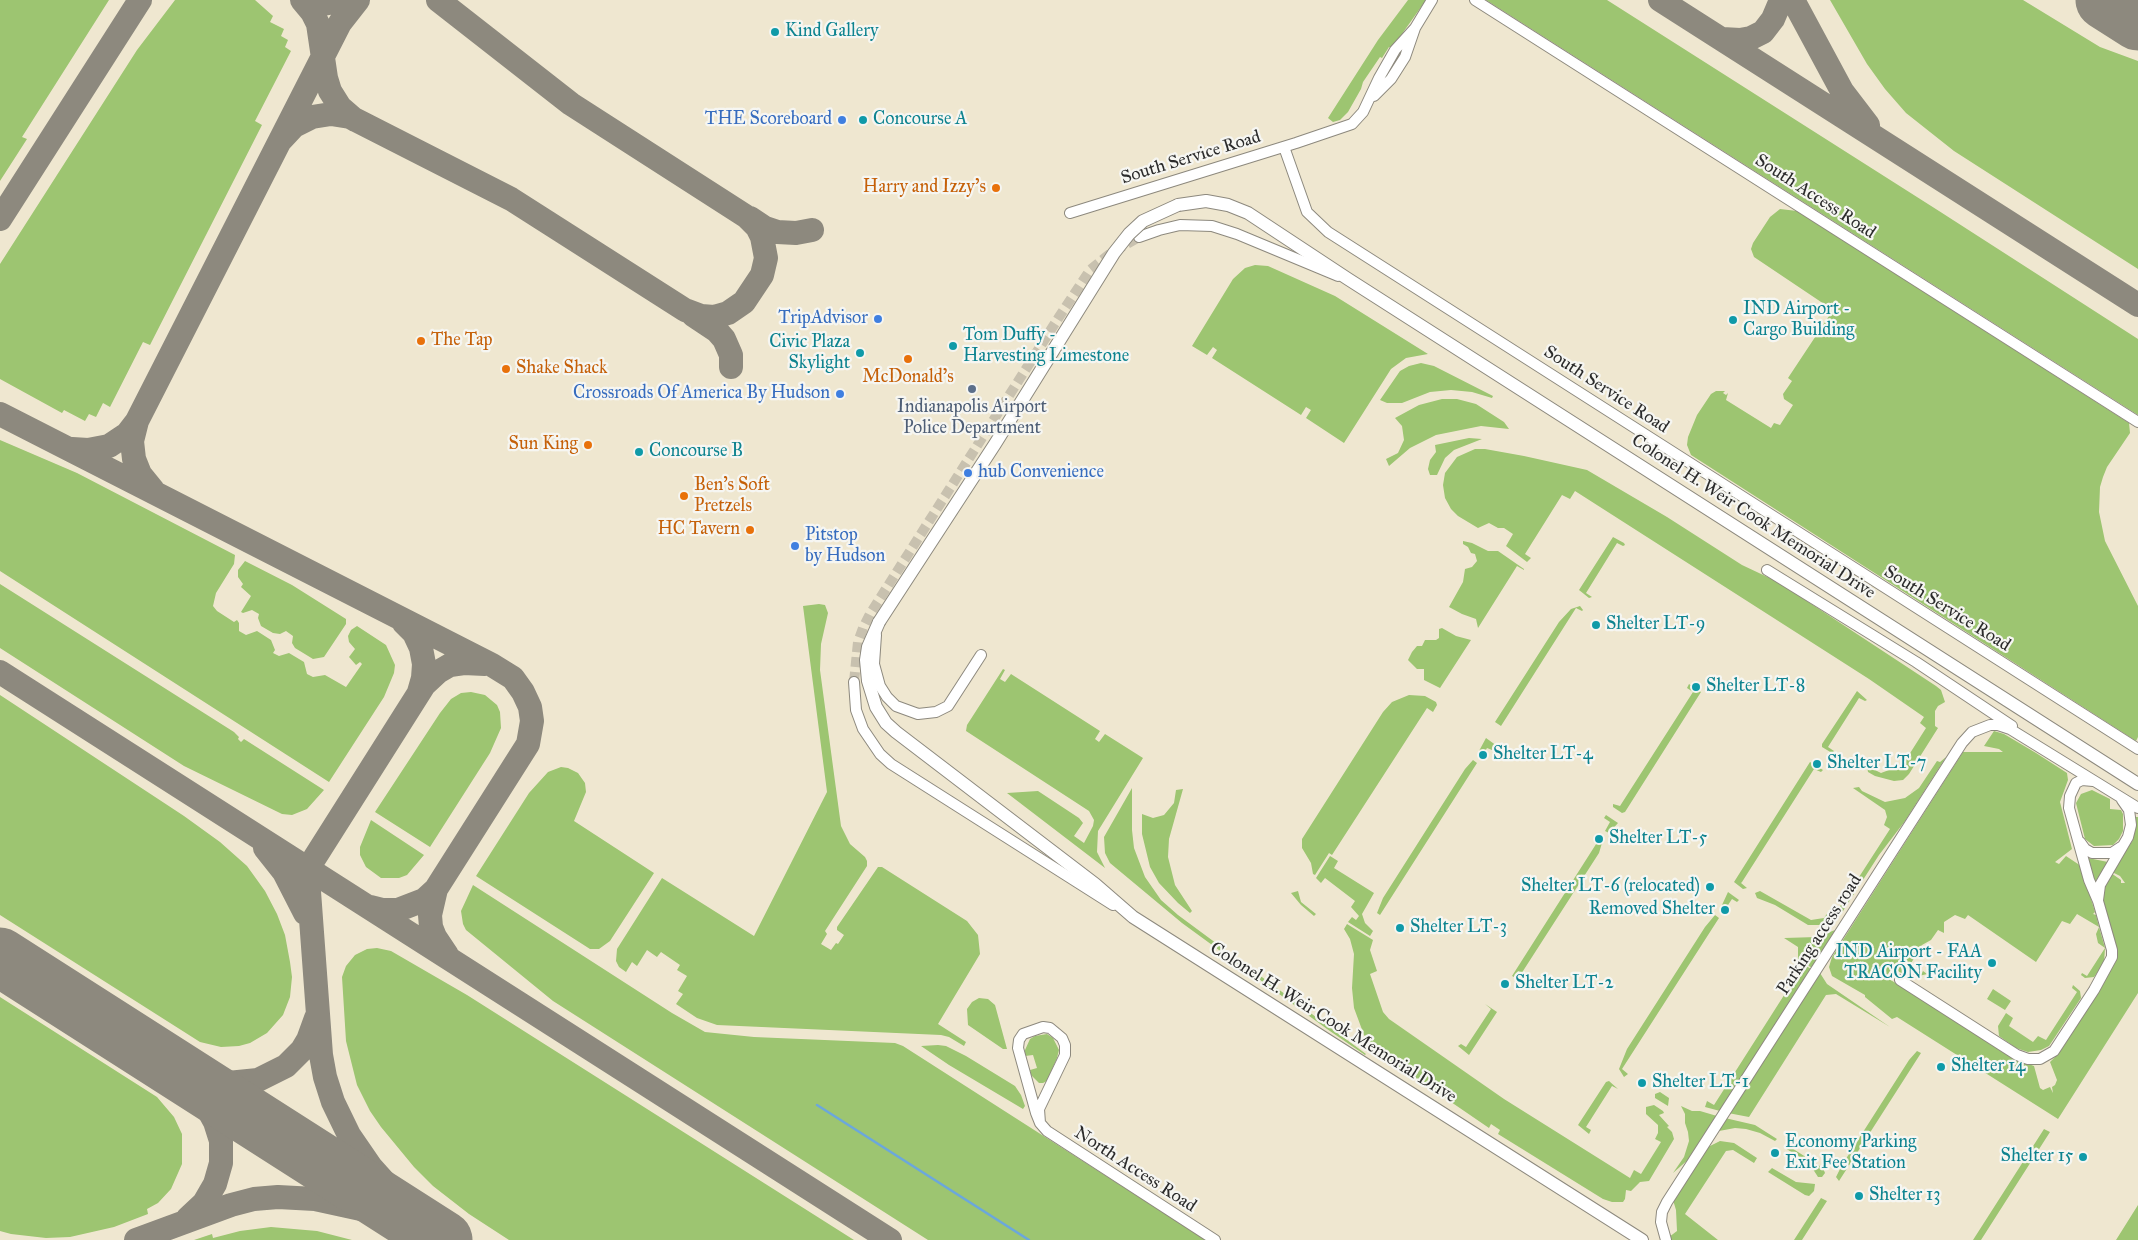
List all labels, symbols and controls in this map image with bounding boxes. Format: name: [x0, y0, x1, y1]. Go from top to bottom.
place label: Kind Gallery: [785, 21, 878, 43]
marker: Kind Gallery: [769, 26, 781, 38]
place label: THE Scoreboard: [705, 109, 832, 131]
place label: Concourse A: [873, 109, 967, 131]
marker: THE Scoreboard: [836, 114, 848, 126]
marker: Concourse A: [857, 114, 869, 126]
street label: South Service Road: [1118, 126, 1264, 190]
street label: South Access Road: [1751, 150, 1879, 244]
place label: Harry and Izzy's: [863, 177, 986, 199]
marker: Harry and Izzy's: [990, 182, 1002, 194]
place label: IND Airport - Cargo Building: [1743, 299, 1854, 342]
place label: TripAdvisor: [778, 308, 868, 330]
marker: TripAdvisor: [872, 313, 884, 325]
marker: IND Airport - Cargo Building: [1727, 314, 1739, 326]
place label: Tom Duffy - Harvesting Limestone: [963, 325, 1129, 368]
place label: The Tap: [431, 330, 493, 352]
place label: Civic Plaza Skylight: [769, 332, 850, 374]
marker: The Tap: [415, 335, 427, 347]
marker: Tom Duffy - Harvesting Limestone: [947, 340, 959, 352]
street label: South Service Road: [1539, 341, 1673, 439]
marker: Civic Plaza Skylight: [854, 347, 866, 359]
marker: McDonald's: [902, 353, 914, 365]
place label: Shake Shack: [516, 358, 607, 380]
marker: Shake Shack: [500, 363, 512, 375]
place label: McDonald's: [862, 367, 954, 389]
place label: Crossroads Of America By Hudson: [573, 383, 830, 405]
marker: Indianapolis Airport Police Department: [966, 383, 978, 395]
marker: Crossroads Of America By Hudson: [834, 388, 846, 400]
place label: Indianapolis Airport Police Department: [897, 397, 1047, 439]
street label: Colonel H. Weir Cook Memorial Drive: [1627, 430, 1879, 604]
place label: Sun King: [509, 434, 578, 456]
marker: Sun King: [582, 439, 594, 451]
place label: Concourse B: [649, 441, 743, 463]
marker: Concourse B: [633, 446, 645, 458]
place label: hub Convenience: [978, 462, 1104, 484]
marker: hub Convenience: [962, 467, 974, 479]
place label: Ben's Soft Pretzels: [694, 475, 770, 518]
marker: Ben's Soft Pretzels: [678, 490, 690, 502]
place label: HC Tavern: [657, 519, 740, 541]
marker: HC Tavern: [744, 524, 756, 536]
place label: Pitstop by Hudson: [805, 525, 885, 568]
marker: Pitstop by Hudson: [789, 540, 801, 552]
street label: South Service Road: [1880, 561, 2014, 657]
place label: Shelter LT-9: [1606, 614, 1705, 636]
marker: Shelter LT-9: [1590, 619, 1602, 631]
place label: Shelter LT-8: [1706, 676, 1805, 698]
marker: Shelter LT-8: [1690, 681, 1702, 693]
place label: Shelter LT-4: [1493, 744, 1593, 766]
marker: Shelter LT-4: [1477, 749, 1489, 761]
place label: Shelter LT-7: [1827, 753, 1926, 775]
marker: Shelter LT-7: [1811, 758, 1823, 770]
place label: Shelter LT-5: [1609, 828, 1707, 850]
marker: Shelter LT-5: [1593, 833, 1605, 845]
street label: Parking access road: [1773, 871, 1867, 999]
place label: Shelter LT-6 (relocated): [1521, 876, 1700, 898]
marker: Shelter LT-6 (relocated): [1704, 881, 1716, 893]
place label: Removed Shelter: [1589, 899, 1715, 921]
marker: Removed Shelter: [1719, 904, 1731, 916]
place label: Shelter LT-3: [1410, 917, 1507, 939]
marker: Shelter LT-3: [1394, 922, 1406, 934]
street label: Colonel H. Weir Cook Memorial Drive: [1206, 938, 1460, 1108]
place label: IND Airport - FAA TRACON Facility: [1836, 942, 1982, 984]
marker: IND Airport - FAA TRACON Facility: [1986, 957, 1998, 969]
place label: Shelter LT-2: [1515, 973, 1614, 995]
marker: Shelter LT-2: [1499, 978, 1511, 990]
place label: Shelter 14: [1951, 1056, 2025, 1078]
marker: Shelter 14: [1935, 1061, 1947, 1073]
place label: Shelter LT-1: [1652, 1072, 1749, 1094]
marker: Shelter LT-1: [1636, 1077, 1648, 1089]
street label: North Access Road: [1070, 1122, 1200, 1218]
place label: Economy Parking Exit Fee Station: [1785, 1132, 1916, 1174]
place label: Shelter 15: [2001, 1146, 2073, 1168]
marker: Economy Parking Exit Fee Station: [1769, 1147, 1781, 1159]
marker: Shelter 15: [2077, 1151, 2089, 1163]
place label: Shelter 13: [1869, 1185, 1940, 1207]
marker: Shelter 13: [1853, 1190, 1865, 1202]

